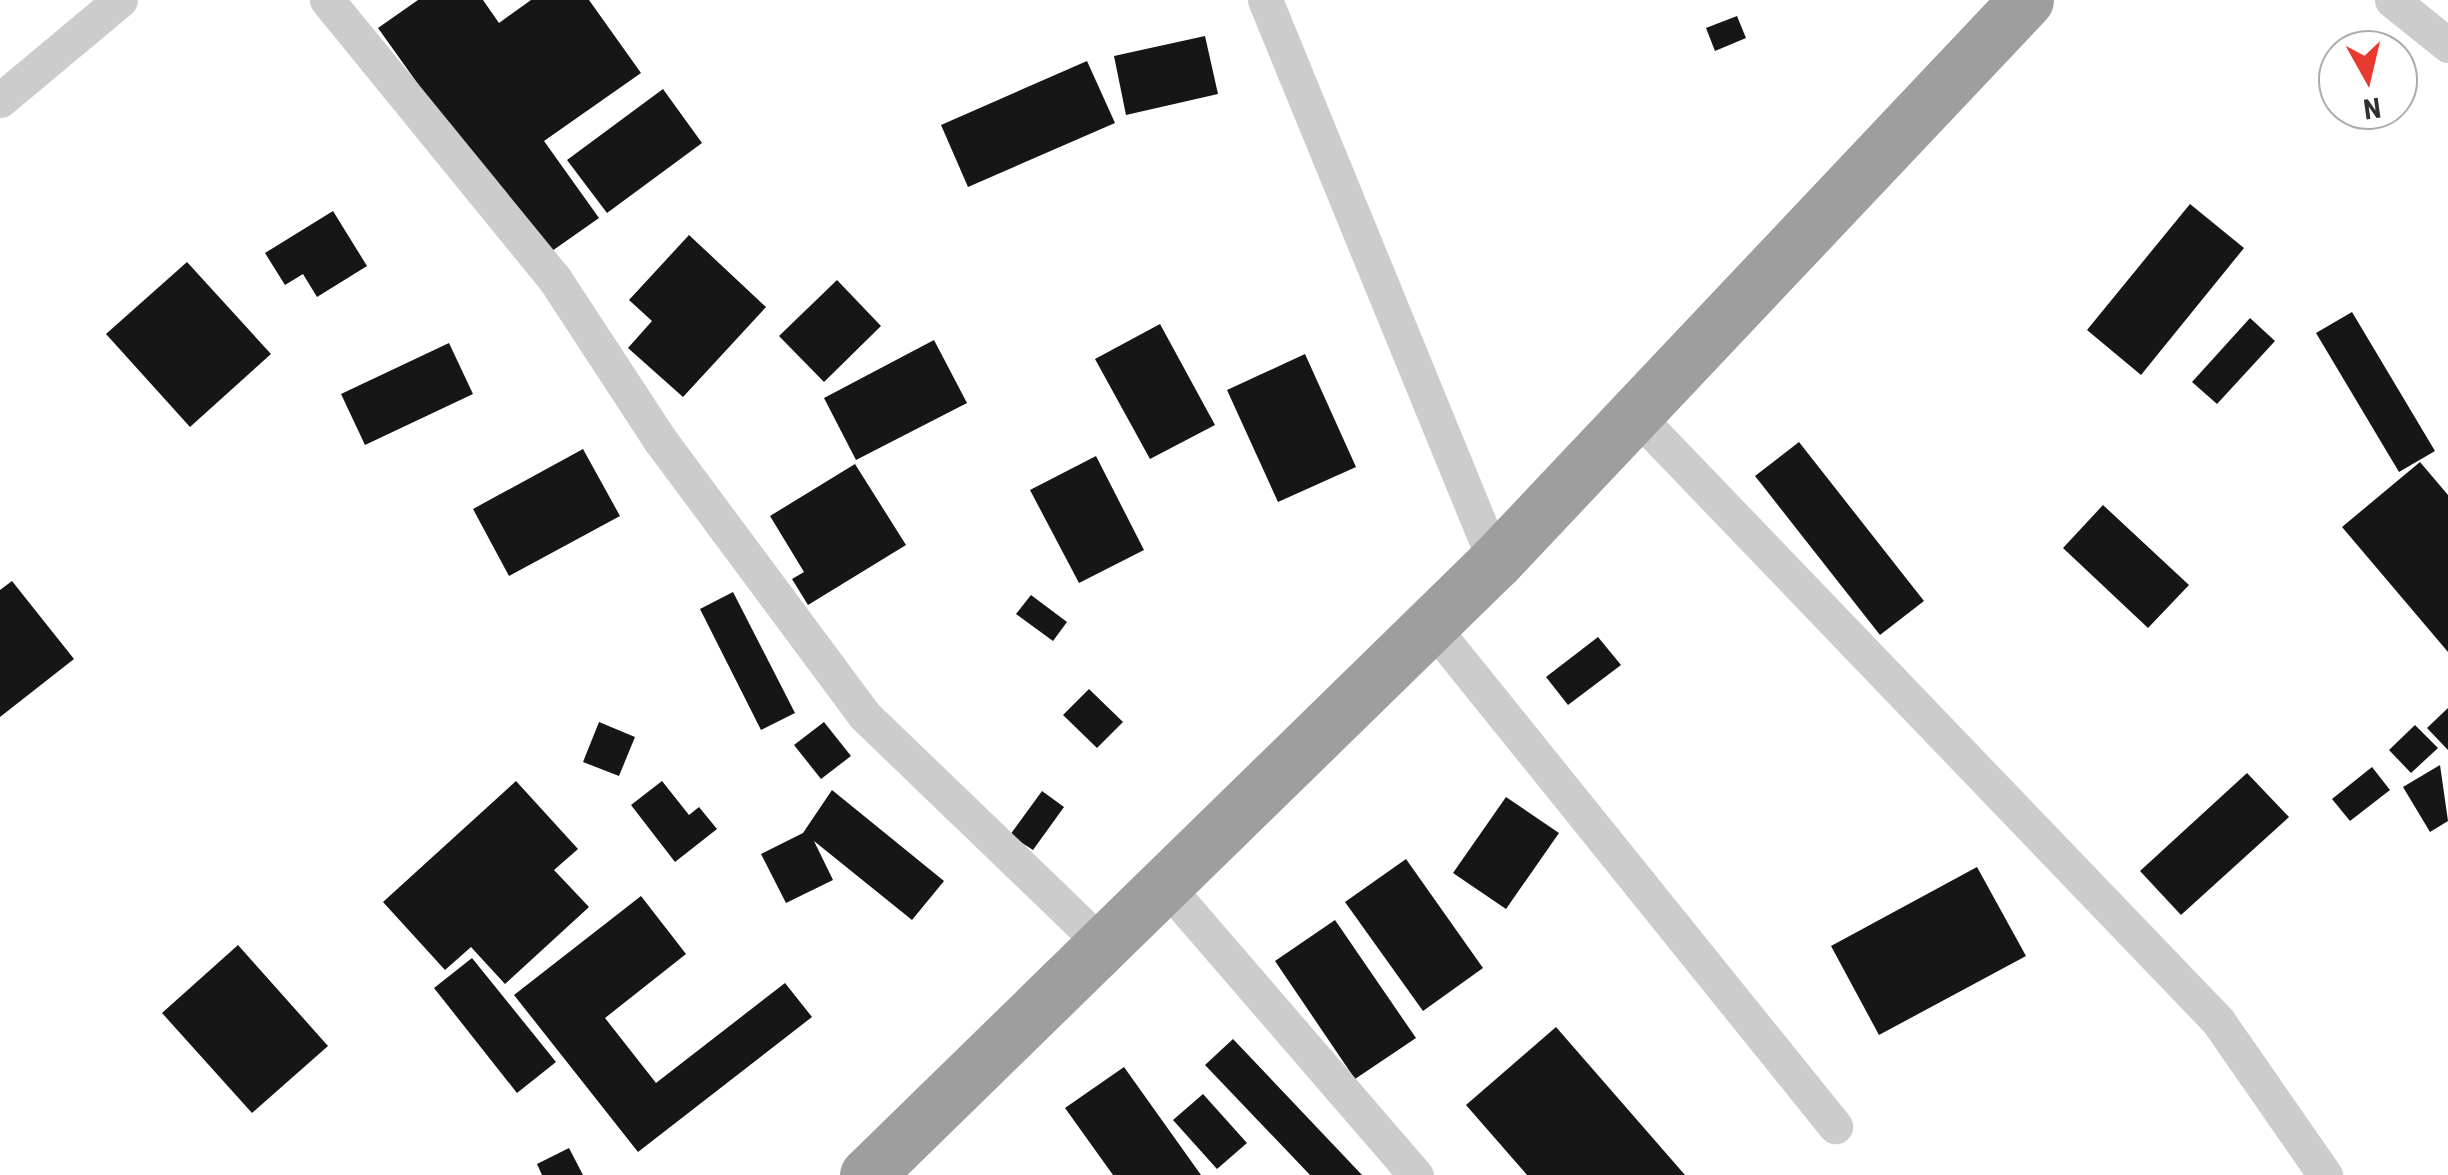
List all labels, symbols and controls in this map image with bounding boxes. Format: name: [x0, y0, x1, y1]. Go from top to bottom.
north arrow: [2318, 30, 2418, 130]
text: N: [2361, 91, 2383, 126]

